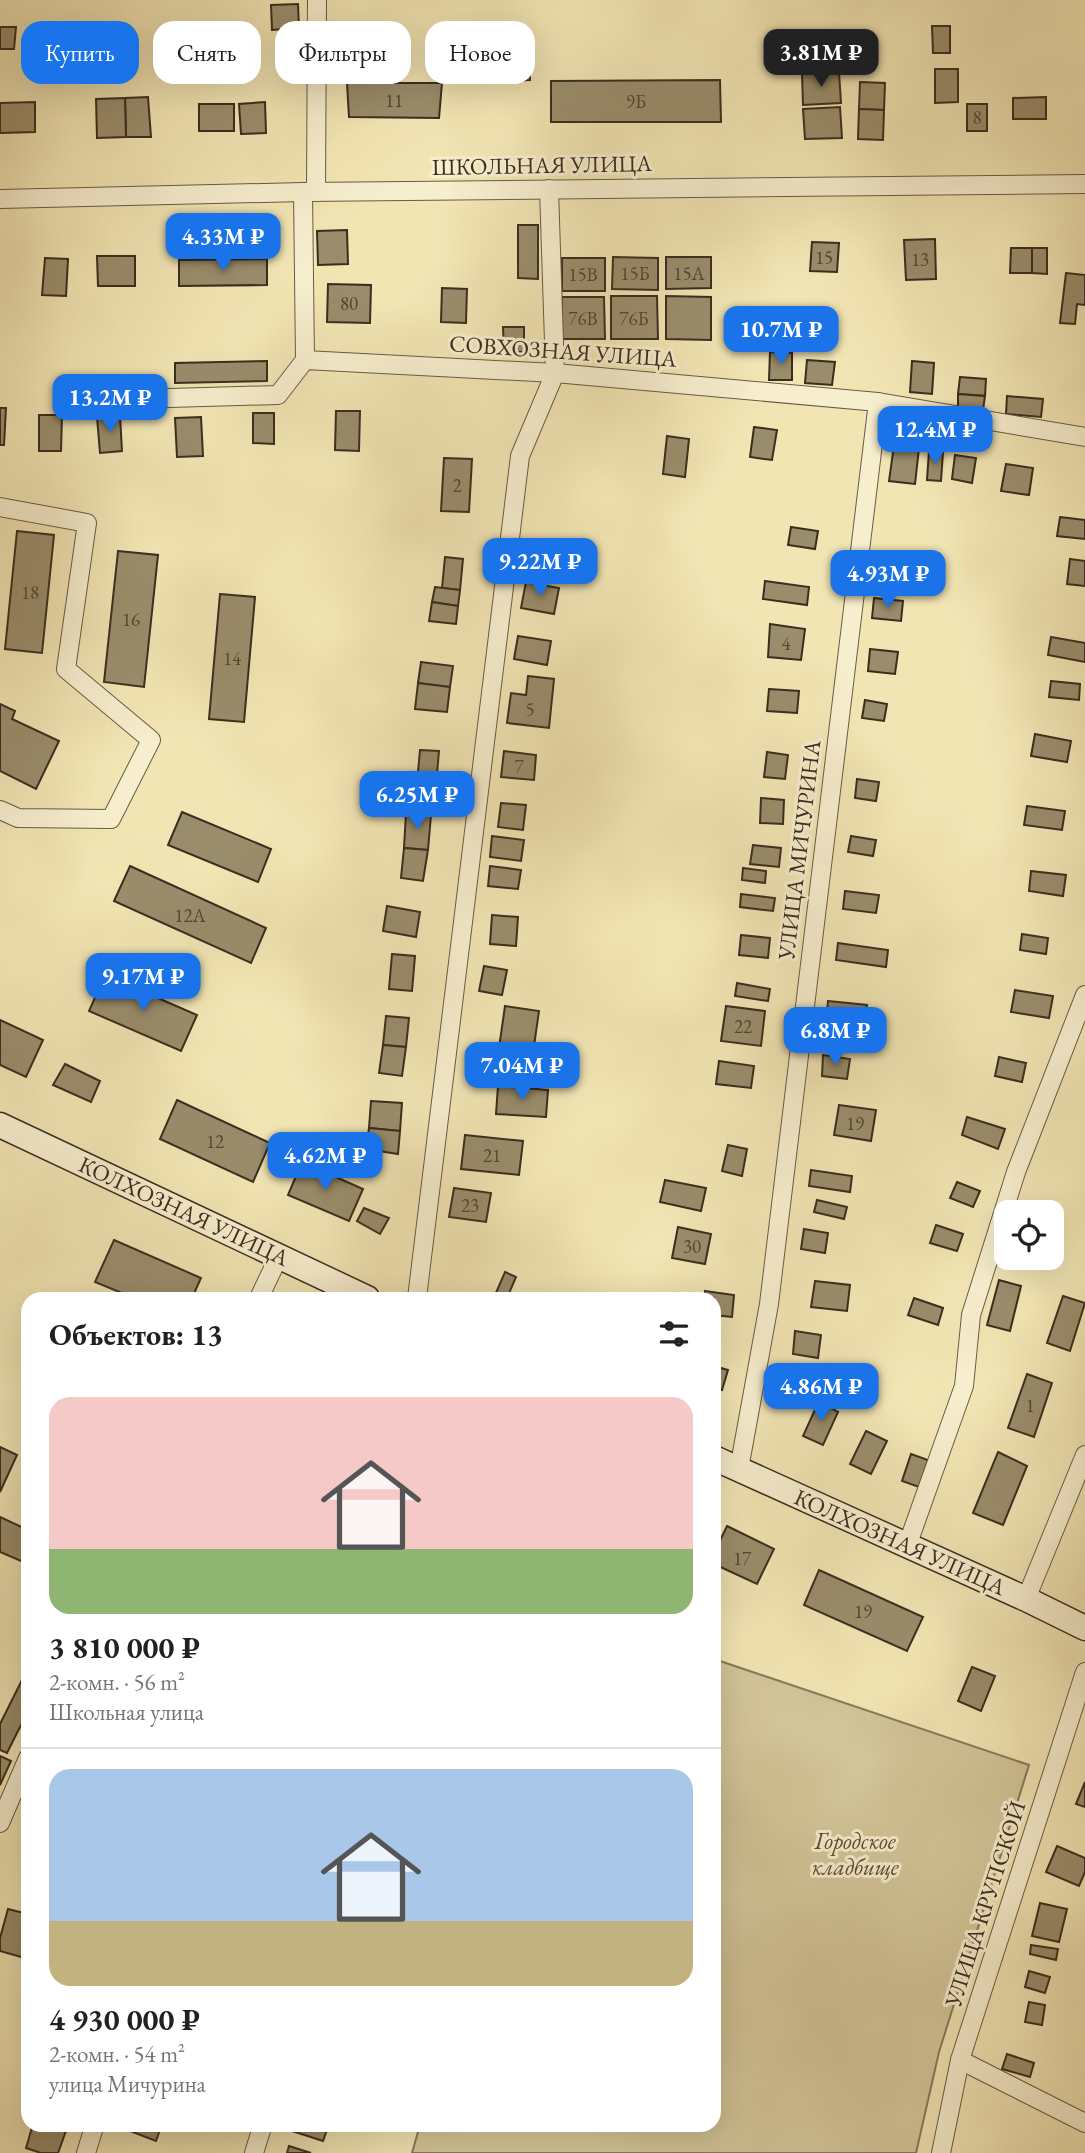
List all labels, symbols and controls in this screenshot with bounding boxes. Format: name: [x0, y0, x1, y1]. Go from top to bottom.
chip: Купить: [21, 21, 139, 84]
chip: Снять: [153, 21, 261, 84]
chip: Фильтры: [275, 21, 411, 84]
chip: Новое: [425, 21, 535, 84]
pin: 3.81M ₽: [756, 29, 886, 89]
text: 3.81M ₽: [780, 37, 862, 67]
house number: 11: [385, 88, 403, 113]
house number: 9Б: [626, 89, 646, 114]
house number: 8: [972, 105, 982, 130]
street label: ШКОЛЬНАЯ УЛИЦА: [432, 148, 653, 182]
pin: 4.33M ₽: [158, 214, 288, 273]
text: 4.33M ₽: [182, 221, 264, 251]
house number: 15: [815, 245, 833, 270]
house number: 13: [911, 247, 929, 272]
house number: 15Б: [620, 261, 650, 286]
house number: 15А: [673, 261, 706, 286]
house number: 15В: [568, 262, 598, 287]
house number: 80: [340, 291, 358, 316]
house number: 76В: [568, 306, 598, 331]
house number: 76Б: [619, 306, 649, 331]
pin: 10.7M ₽: [716, 306, 846, 366]
text: 10.7M ₽: [740, 314, 822, 344]
street label: СОВХОЗНАЯ УЛИЦА: [448, 328, 679, 374]
pin: 13.2M ₽: [45, 374, 175, 434]
text: 13.2M ₽: [69, 382, 151, 412]
pin: 12.4M ₽: [870, 406, 1000, 466]
text: 12.4M ₽: [894, 414, 976, 444]
house number: 2: [452, 473, 462, 498]
pin: 9.22M ₽: [475, 538, 605, 598]
text: 9.22M ₽: [499, 546, 581, 576]
pin: 4.93M ₽: [823, 550, 953, 610]
text: 4.93M ₽: [847, 558, 929, 588]
house number: 18: [21, 580, 39, 605]
house number: 16: [122, 607, 140, 632]
house number: 4: [781, 631, 791, 656]
house number: 14: [223, 646, 242, 671]
house number: 5: [525, 697, 535, 722]
street label: УЛИЦА МИЧУРИНА: [770, 737, 828, 963]
house number: 7: [514, 754, 524, 779]
pin: 6.25M ₽: [352, 772, 482, 831]
text: 6.25M ₽: [376, 779, 458, 809]
house number: 12А: [174, 903, 207, 928]
pin: 9.17M ₽: [78, 954, 208, 1013]
text: 9.17M ₽: [102, 961, 184, 991]
pin: 6.8M ₽: [778, 1007, 892, 1067]
house number: 22: [734, 1014, 752, 1039]
text: 6.8M ₽: [800, 1015, 870, 1045]
pin: 7.04M ₽: [457, 1042, 587, 1102]
text: 7.04M ₽: [481, 1050, 563, 1080]
house number: 19: [846, 1111, 864, 1136]
house number: 12: [206, 1129, 224, 1154]
pin: 4.62M ₽: [260, 1132, 390, 1192]
text: 4.62M ₽: [284, 1140, 366, 1170]
house number: 21: [483, 1143, 501, 1168]
street label: КОЛХОЗНАЯ УЛИЦА: [74, 1149, 295, 1273]
house number: 23: [461, 1193, 479, 1218]
map controls: [994, 1200, 1064, 1270]
button: locate: [994, 1200, 1064, 1270]
house number: 30: [683, 1234, 701, 1259]
text: Объектов: 13: [49, 1315, 223, 1354]
icon: filters: [655, 1315, 693, 1353]
pin: 4.86M ₽: [756, 1364, 886, 1423]
text: 4.86M ₽: [780, 1371, 862, 1401]
house number: 1: [1025, 1393, 1035, 1418]
icon: home: [308, 1442, 434, 1568]
street label: КОЛХОЗНАЯ УЛИЦА: [790, 1482, 1011, 1603]
house number: 17: [733, 1546, 752, 1571]
house number: 19: [854, 1599, 872, 1624]
text: 3 810 000 ₽: [49, 1628, 200, 1667]
text: 2-комн. · 56 m²: [49, 1667, 185, 1697]
text: Школьная улица: [49, 1697, 204, 1727]
street label: УЛИЦА КРУПСКОЙ: [937, 1797, 1033, 2012]
icon: home: [308, 1814, 434, 1940]
park label: Городское кладбище: [811, 1826, 900, 1882]
text: 4 930 000 ₽: [49, 2000, 200, 2039]
text: 2-комн. · 54 m²: [49, 2039, 185, 2069]
text: улица Мичурина: [49, 2069, 206, 2099]

